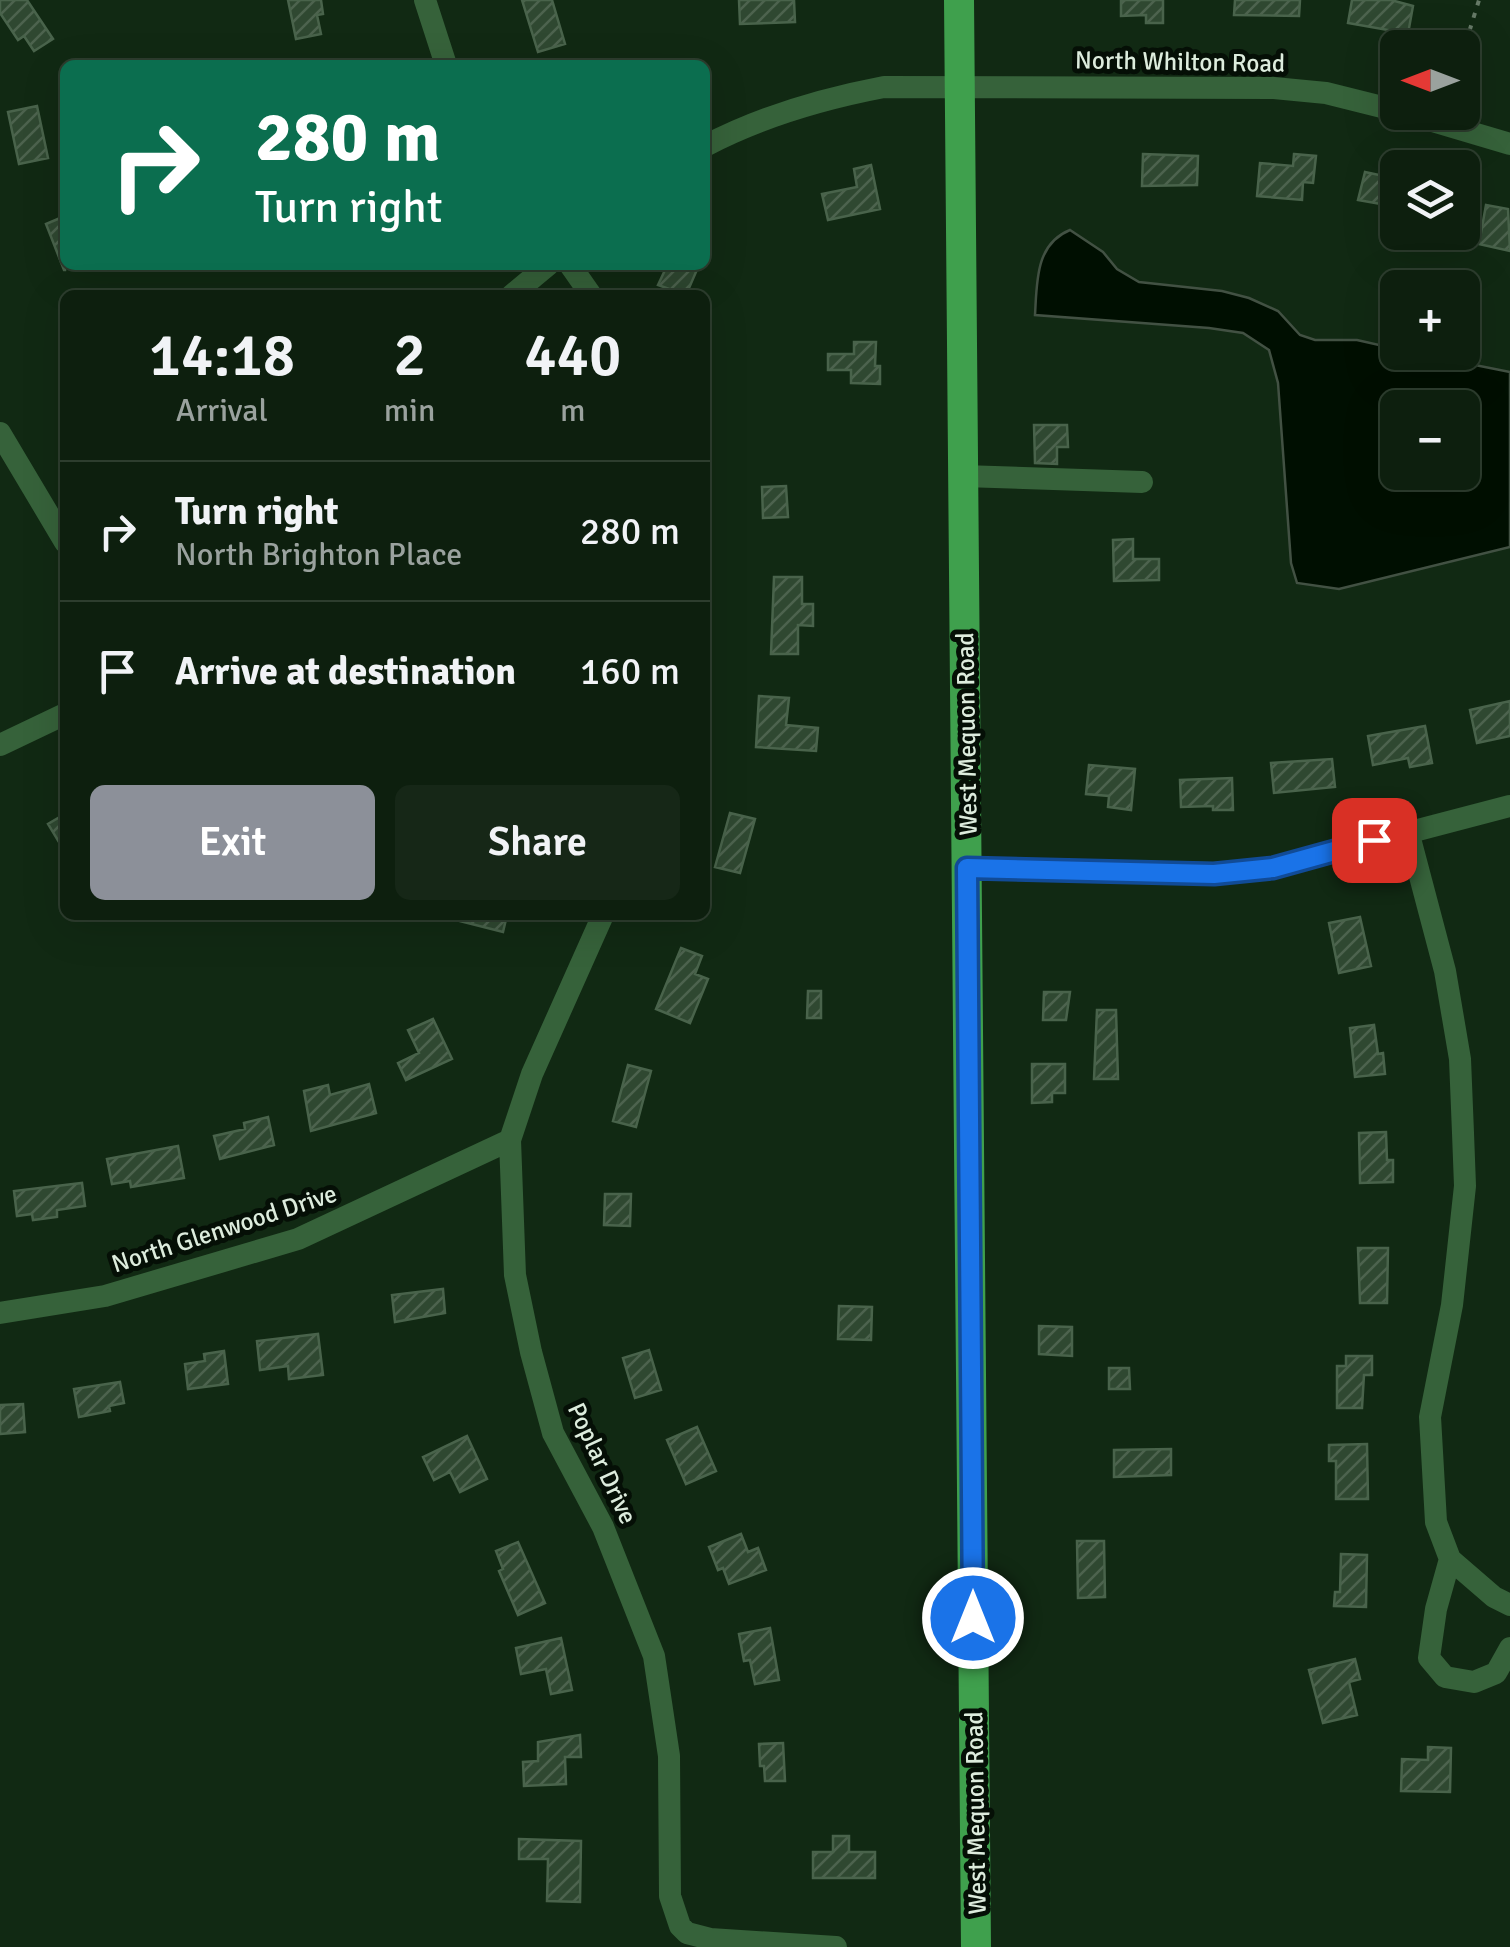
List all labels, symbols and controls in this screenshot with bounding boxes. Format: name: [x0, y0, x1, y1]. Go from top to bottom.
north arrow: [1380, 30, 1480, 130]
map controls: [1380, 30, 1480, 490]
street label: North Whilton Road: [1075, 44, 1285, 79]
text: 280 m: [255, 94, 440, 180]
icon: right: [90, 100, 220, 230]
button: layers: [1380, 150, 1480, 250]
text: Turn right: [255, 180, 443, 235]
button: +: [1380, 270, 1480, 370]
text: 14:18: [149, 319, 295, 393]
text: 2: [393, 319, 426, 393]
text: 440: [524, 319, 621, 393]
button: −: [1380, 390, 1480, 490]
text: Arrival: [176, 391, 268, 430]
text: min: [384, 391, 435, 430]
text: m: [560, 391, 586, 430]
text: Turn right: [175, 488, 339, 535]
icon: right: [90, 504, 145, 559]
text: 280 m: [580, 508, 680, 555]
text: North Brighton Place: [175, 535, 462, 574]
street label: West Mequon Road: [949, 632, 984, 836]
icon: arrive: [90, 644, 145, 699]
text: Arrive at destination: [175, 648, 516, 695]
text: 160 m: [580, 648, 680, 695]
button: Exit: [90, 785, 375, 900]
button: Share: [395, 785, 680, 900]
pin: [1332, 798, 1417, 883]
icon: arrive: [1347, 813, 1402, 868]
street label: North Glenwood Drive: [108, 1177, 341, 1280]
street label: Poplar Drive: [561, 1398, 644, 1529]
position arrow: [921, 1566, 1025, 1670]
street label: West Mequon Road: [958, 1711, 993, 1915]

